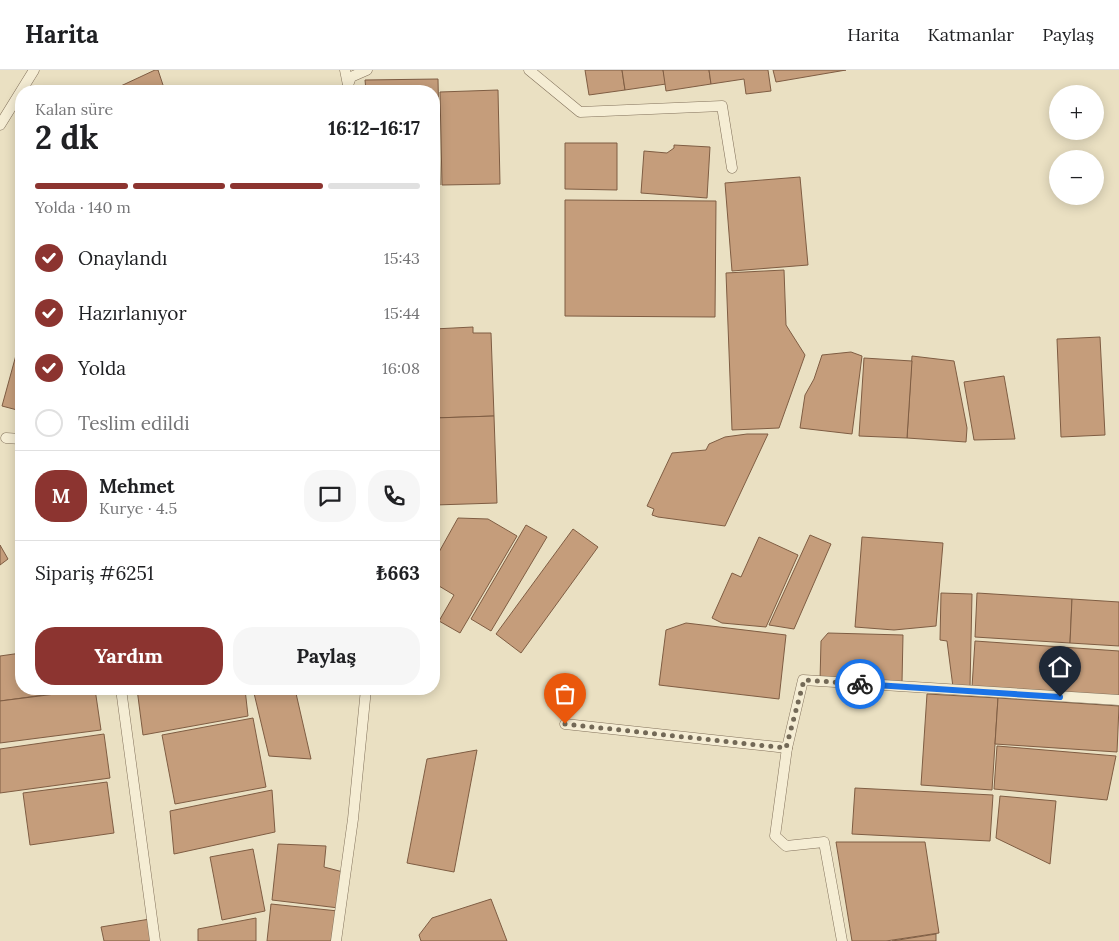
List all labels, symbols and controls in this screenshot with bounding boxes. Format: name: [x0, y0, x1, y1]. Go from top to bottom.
text: Harita: [25, 19, 99, 50]
text: Harita: [847, 23, 899, 46]
text: Katmanlar: [927, 23, 1014, 46]
text: Paylaş: [1042, 23, 1094, 46]
map controls: [1049, 85, 1104, 205]
button: +: [1049, 85, 1104, 140]
text: Kalan süre: [35, 99, 113, 119]
text: 16:12–16:17: [328, 116, 420, 140]
text: 2 dk: [35, 117, 99, 158]
button: −: [1049, 150, 1104, 205]
text: Yolda · 140 m: [35, 197, 131, 217]
icon: check: [35, 244, 63, 272]
text: Onaylandı: [78, 246, 167, 270]
text: 15:43: [384, 248, 420, 268]
icon: check: [35, 299, 63, 327]
text: Hazırlanıyor: [78, 301, 187, 325]
text: 15:44: [384, 303, 420, 323]
icon: check: [35, 354, 63, 382]
text: Yolda: [78, 356, 126, 380]
text: 16:08: [382, 358, 420, 378]
text: Teslim edildi: [78, 411, 190, 435]
button: chat: [304, 470, 356, 522]
button: phone: [368, 470, 420, 522]
text: Mehmet: [99, 474, 175, 498]
text: M: [52, 484, 70, 508]
text: Kurye · 4.5: [99, 498, 177, 518]
text: Sipariş #6251: [35, 561, 154, 585]
text: ₺663: [376, 561, 420, 585]
button: Yardım: [35, 627, 223, 685]
button: Paylaş: [233, 627, 420, 685]
pin: [1039, 646, 1081, 697]
icon: home: [1046, 653, 1074, 681]
courier: [835, 659, 885, 709]
icon: bike: [846, 670, 874, 698]
pin: [544, 673, 586, 724]
icon: bag: [551, 680, 579, 708]

